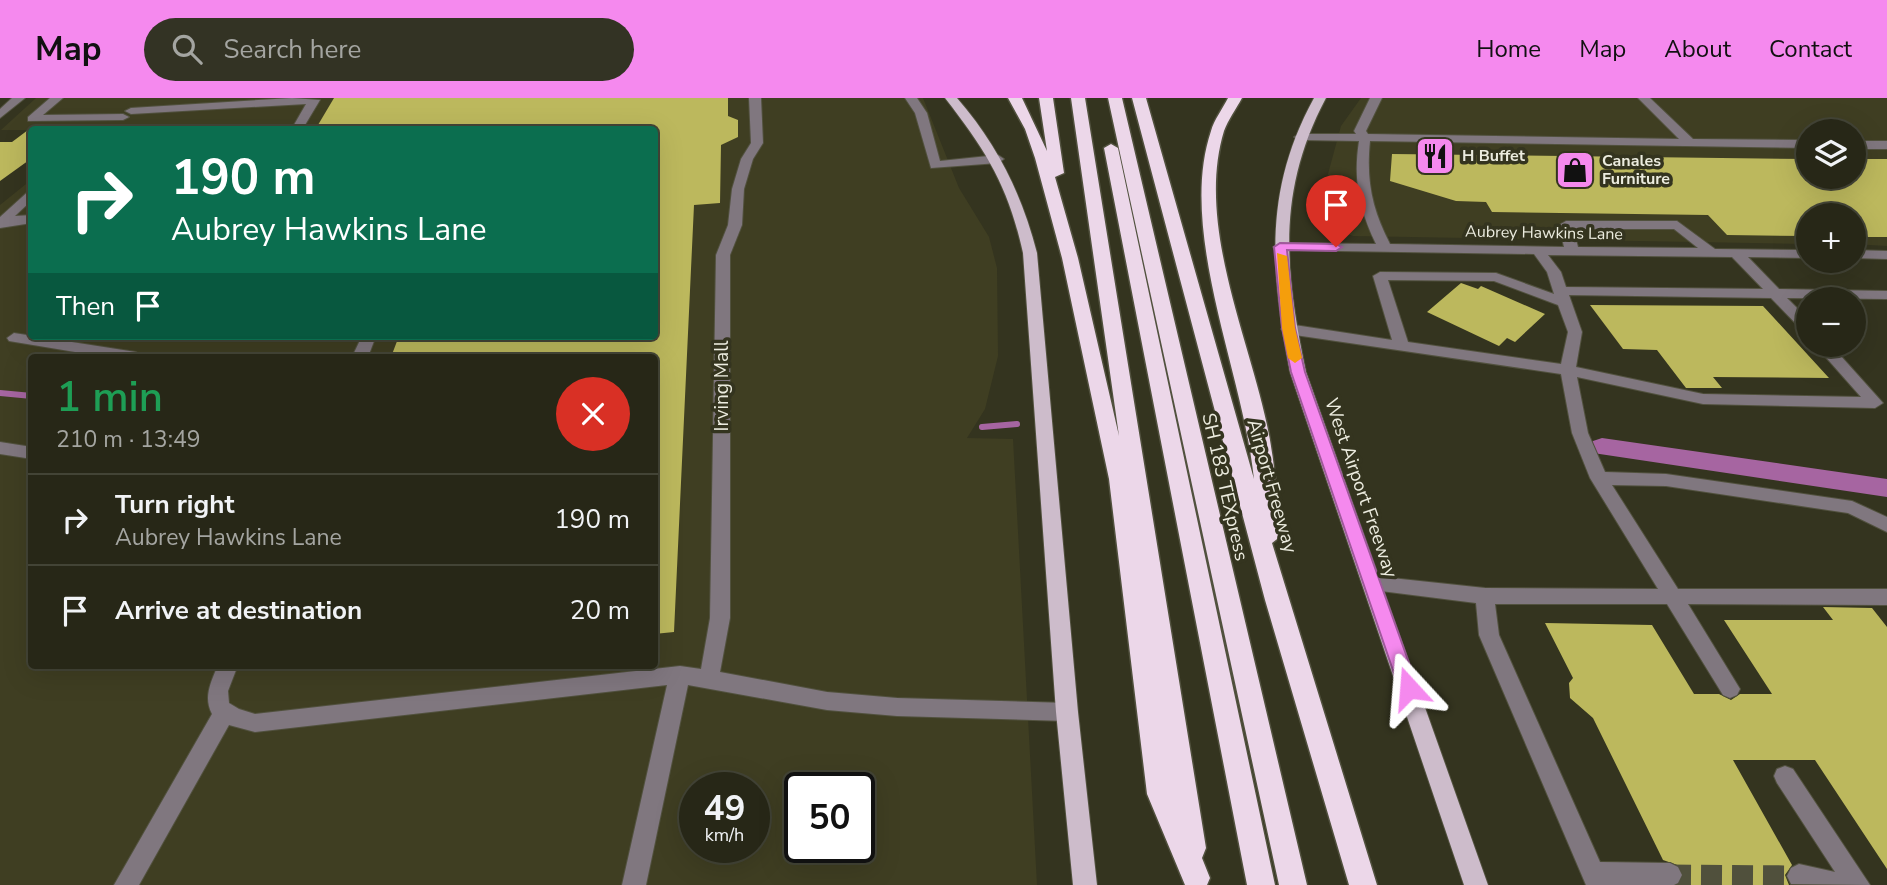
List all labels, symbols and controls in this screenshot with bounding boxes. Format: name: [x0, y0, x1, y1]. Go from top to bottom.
search box: [144, 18, 634, 81]
text: Map: [35, 27, 102, 72]
icon: search: [168, 30, 206, 68]
text: Search here: [224, 32, 361, 67]
text: Home: [1476, 33, 1541, 65]
text: Map: [1579, 33, 1626, 65]
text: About: [1664, 33, 1731, 65]
text: Contact: [1769, 33, 1852, 65]
map controls: [1796, 119, 1866, 357]
button: layers: [1796, 119, 1866, 189]
restaurant icon: H Buffet: [1414, 135, 1456, 177]
text: 190 m: [171, 144, 315, 211]
place label: H Buffet: [1462, 145, 1526, 167]
shop icon: Canales Furniture: [1554, 149, 1596, 191]
place label: Canales Furniture: [1602, 150, 1670, 190]
icon: right: [56, 154, 147, 245]
pin: [1306, 175, 1366, 247]
icon: arrive: [1317, 186, 1355, 224]
button: +: [1796, 203, 1866, 273]
text: Aubrey Hawkins Lane: [171, 208, 487, 251]
street label: Aubrey Hawkins Lane: [1465, 221, 1623, 245]
icon: arrive: [129, 287, 167, 325]
button: −: [1796, 287, 1866, 357]
text: Then: [56, 289, 115, 324]
street label: Irving Mall: [709, 340, 735, 431]
text: 1 min: [56, 369, 163, 426]
button: close: [556, 377, 630, 451]
street label: West Airport Freeway: [1318, 395, 1404, 582]
street label: SH 183 TEXpress: [1195, 411, 1255, 563]
street label: Airport Freeway: [1240, 416, 1304, 556]
text: 210 m · 13:49: [56, 424, 201, 455]
text: Turn right: [115, 487, 234, 522]
icon: right: [56, 501, 94, 539]
text: 190 m: [554, 502, 630, 537]
text: Aubrey Hawkins Lane: [115, 522, 342, 553]
icon: arrive: [56, 592, 94, 630]
text: Arrive at destination: [115, 593, 362, 628]
text: 20 m: [570, 593, 630, 628]
position arrow: [1372, 651, 1446, 725]
speed limit sign: 50: [784, 772, 875, 863]
text: 49: [703, 785, 746, 832]
text: km/h: [705, 823, 744, 847]

